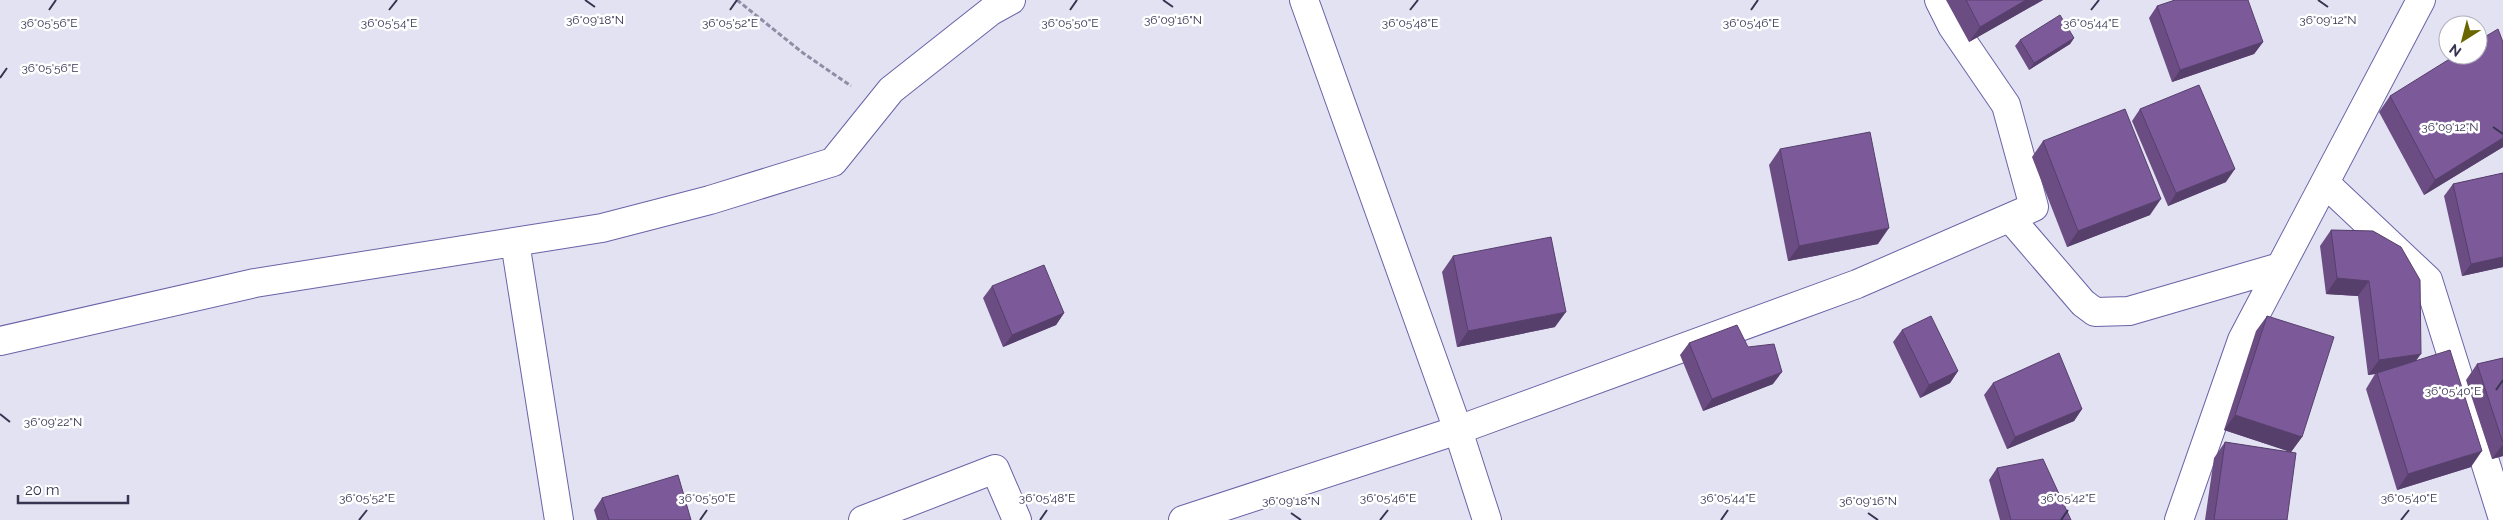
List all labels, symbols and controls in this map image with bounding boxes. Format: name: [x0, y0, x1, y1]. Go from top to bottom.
text: 36°09'18"N: [566, 13, 624, 27]
text: 36°09'16"N: [1144, 13, 1202, 27]
text: 36°09'12"N: [2299, 13, 2357, 27]
north arrow: [2438, 15, 2488, 65]
text: 36°05'56"E: [20, 16, 78, 30]
text: 36°05'54"E: [361, 16, 417, 30]
text: 36°05'52"E: [702, 16, 758, 30]
text: 36°05'50"E: [1041, 16, 1099, 30]
text: 36°05'48"E: [1382, 16, 1438, 30]
text: 36°05'46"E: [1723, 16, 1779, 30]
text: 36°05'44"E: [2063, 16, 2119, 30]
text: N: [2446, 41, 2464, 60]
text: 36°05'56"E: [21, 61, 79, 75]
text: 36°09'12"N: [2421, 120, 2479, 134]
text: 36°05'40"E: [2425, 384, 2481, 398]
text: 36°09'22"N: [24, 415, 82, 429]
scale bar: [18, 472, 128, 504]
text: 20 m: [25, 481, 60, 499]
text: 36°05'52"E: [339, 491, 395, 505]
text: 36°05'50"E: [678, 491, 736, 505]
text: 36°05'48"E: [1019, 491, 1075, 505]
text: 36°05'46"E: [1360, 491, 1416, 505]
text: 36°05'44"E: [1700, 491, 1756, 505]
text: 36°05'42"E: [2040, 491, 2096, 505]
text: 36°05'40"E: [2381, 491, 2437, 505]
text: 36°09'18"N: [1262, 494, 1320, 508]
text: 36°09'16"N: [1839, 494, 1897, 508]

